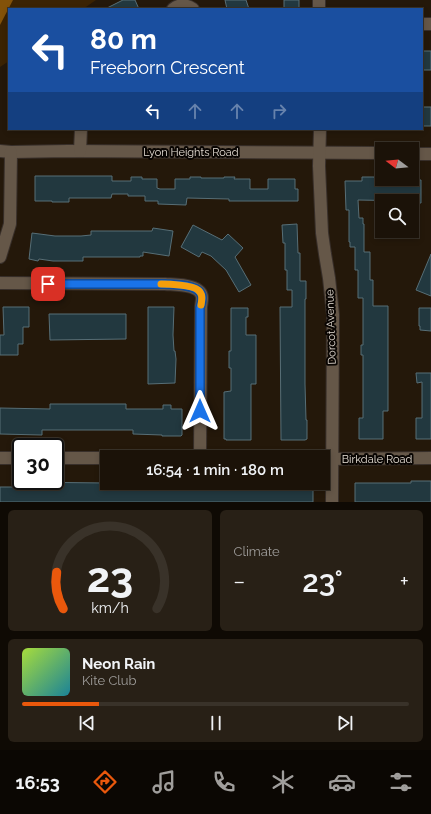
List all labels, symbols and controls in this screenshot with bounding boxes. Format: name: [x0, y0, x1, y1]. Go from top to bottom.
text: 80 m: [90, 23, 157, 56]
icon: left: [24, 24, 76, 76]
text: Freeborn Crescent: [90, 57, 245, 78]
icon: left: [142, 100, 164, 122]
icon: ahead: [184, 100, 206, 122]
icon: ahead: [226, 100, 248, 122]
icon: right: [268, 100, 290, 122]
north arrow: [375, 142, 419, 186]
map controls: [375, 142, 419, 238]
street label: Lyon Heights Road: [143, 146, 239, 159]
button: search: [375, 194, 419, 238]
pin: [31, 267, 65, 301]
icon: arrive: [37, 273, 59, 295]
street label: Dorcot Avenue: [323, 289, 339, 365]
position arrow: [179, 390, 221, 432]
speed limit sign: 30: [12, 438, 64, 490]
street label: Birkdale Road: [342, 453, 412, 466]
text: 16:54 · 1 min · 180 m: [146, 461, 284, 479]
text: Climate: [234, 544, 280, 559]
text: 23: [86, 552, 133, 601]
text: 23°: [302, 564, 343, 599]
text: −: [234, 568, 245, 594]
text: +: [400, 568, 409, 594]
text: km/h: [91, 599, 129, 615]
text: Neon Rain: [82, 655, 155, 673]
text: Kite Club: [82, 673, 137, 688]
icon: previous: [76, 712, 98, 734]
icon: pause: [205, 712, 227, 734]
icon: next: [334, 712, 356, 734]
icon: directions: [91, 768, 119, 796]
icon: music: [150, 768, 178, 796]
icon: phone: [210, 768, 238, 796]
icon: climate: [269, 768, 297, 796]
icon: car: [328, 768, 356, 796]
icon: filters: [387, 768, 415, 796]
text: 16:53: [16, 772, 60, 793]

